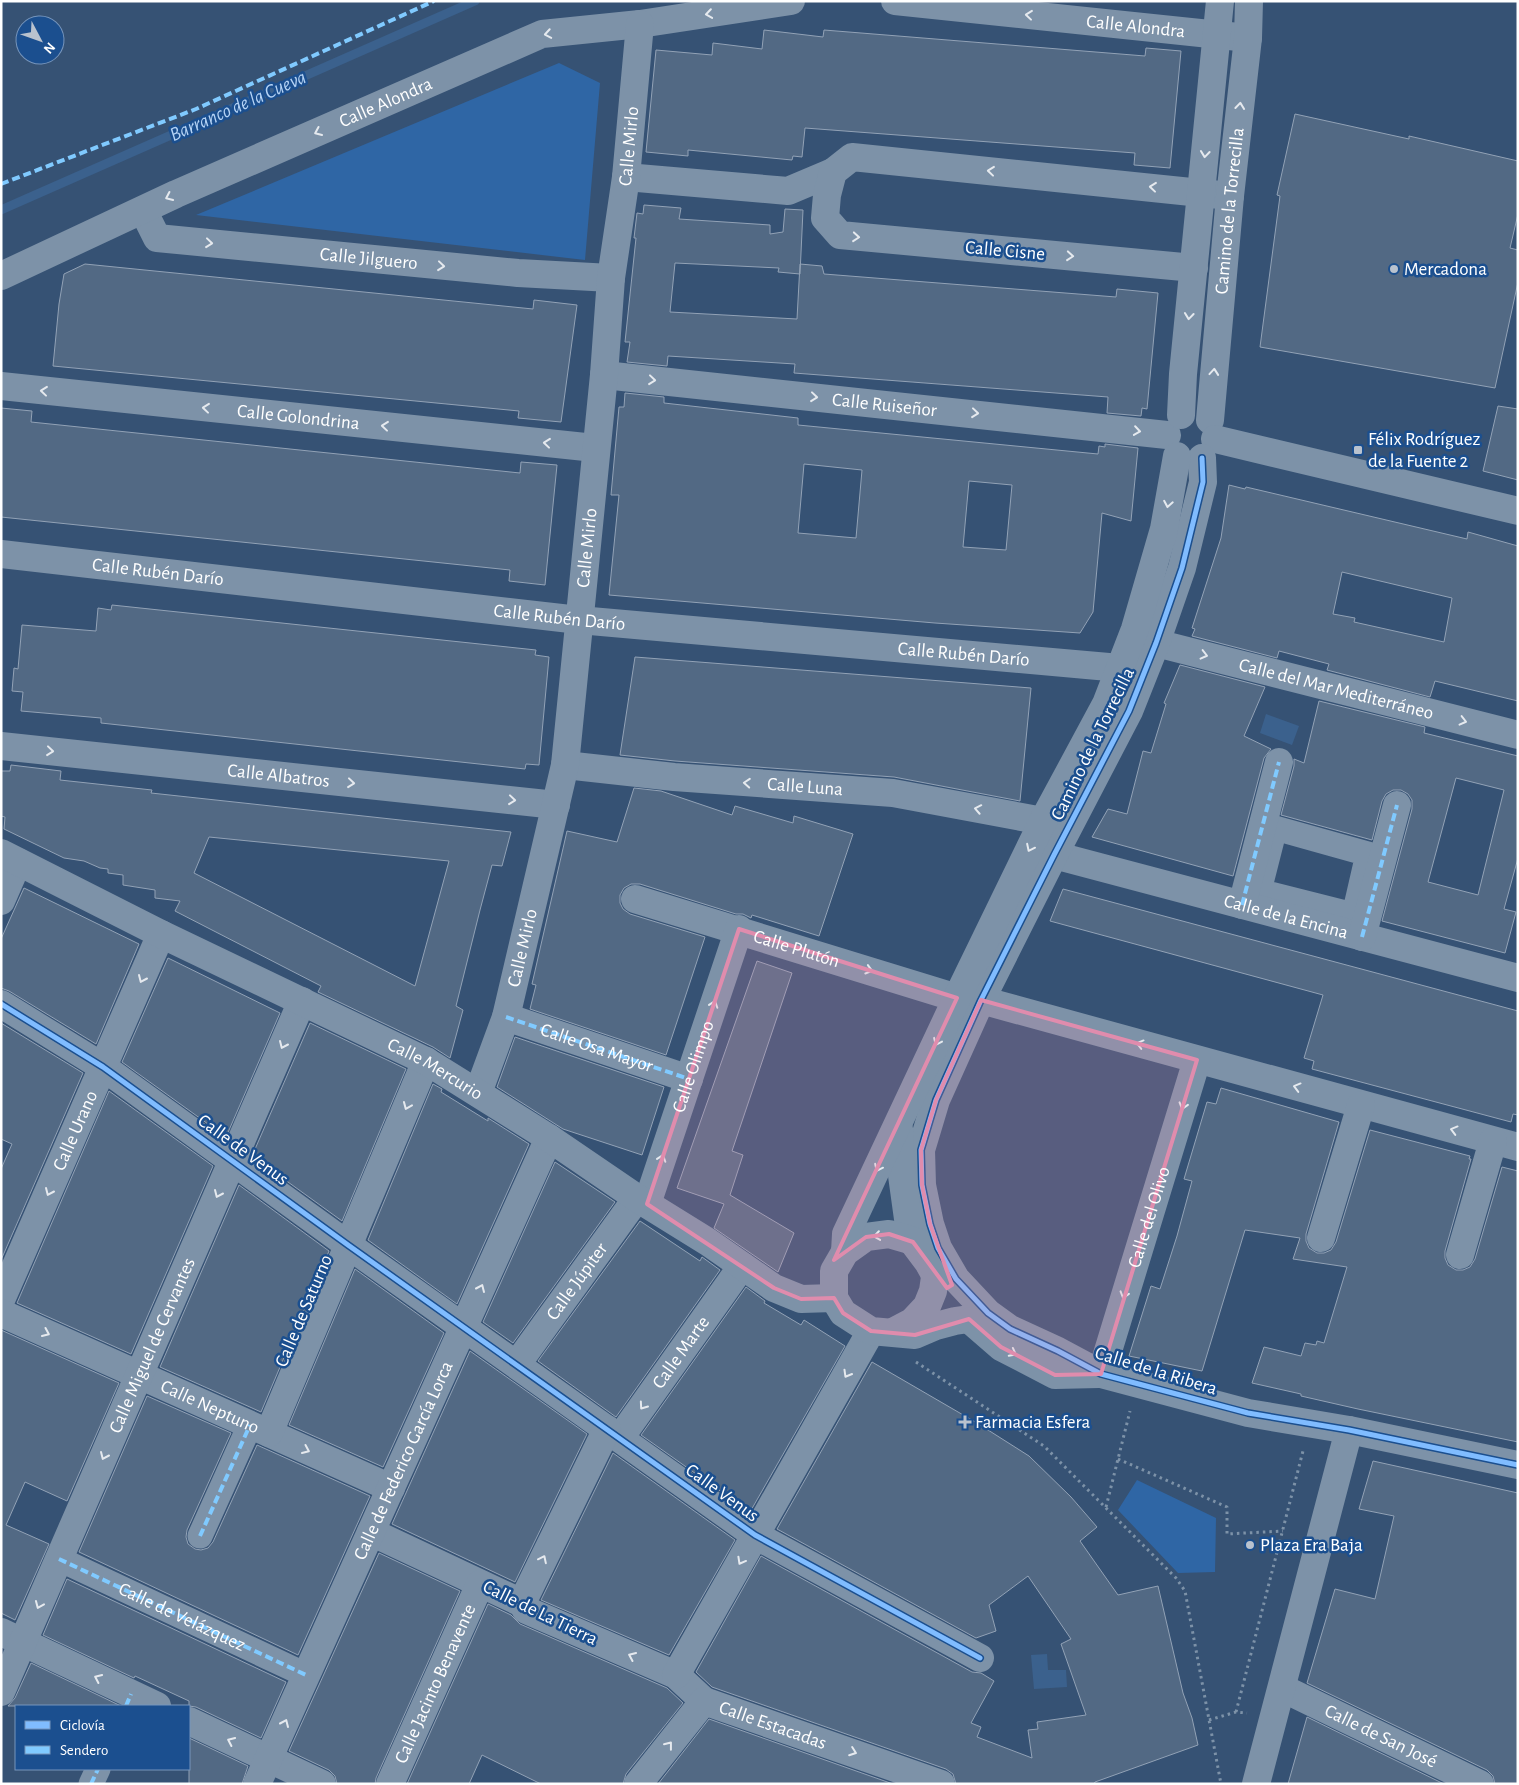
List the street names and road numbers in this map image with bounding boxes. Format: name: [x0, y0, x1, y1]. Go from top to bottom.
street label: Calle Alondra: [1085, 12, 1186, 41]
street label: Calle Alondra: [336, 74, 435, 131]
street label: Calle Mirlo: [615, 106, 642, 187]
street label: Camino de la Torrecilla: [1212, 126, 1247, 295]
street label: Calle Cisne: [964, 238, 1046, 264]
street label: Calle Jilguero: [319, 244, 419, 273]
street label: Calle Ruiseñor: [831, 390, 938, 420]
street label: Calle Golondrina: [236, 401, 361, 433]
street label: Calle Mirlo: [573, 507, 600, 589]
street label: Calle Rubén Darío: [91, 555, 225, 589]
street label: Calle Rubén Darío: [493, 601, 626, 634]
street label: Calle Rubén Darío: [897, 639, 1030, 669]
street label: Calle del Mar Mediterráneo: [1237, 655, 1436, 723]
street label: Camino de la Torrecilla: [1048, 665, 1138, 823]
street label: Calle Albatros: [226, 761, 331, 790]
street label: Calle Luna: [766, 774, 844, 799]
street label: Calle de la Encina: [1222, 891, 1350, 942]
street label: Calle Mirlo: [504, 907, 541, 989]
street label: Calle Plutón: [751, 927, 842, 971]
street label: Calle Olimpo: [669, 1018, 717, 1115]
street label: Calle Osa Mayor: [538, 1020, 656, 1076]
street label: Calle Mercurio: [385, 1035, 486, 1104]
street label: Calle Urano: [49, 1088, 101, 1173]
street label: Calle de Venus: [194, 1111, 292, 1189]
street label: Calle del Olivo: [1125, 1164, 1173, 1270]
street label: Calle Júpiter: [543, 1239, 611, 1324]
street label: Calle de Saturno: [272, 1252, 336, 1370]
street label: Calle Miguel de Cervantes: [105, 1255, 198, 1436]
street label: Calle Marte: [649, 1313, 713, 1392]
street label: Calle de la Ribera: [1093, 1343, 1220, 1399]
street label: Calle de Federico García Lorca: [350, 1358, 456, 1563]
street label: Calle Neptuno: [158, 1376, 262, 1437]
street label: Calle Venus: [682, 1460, 762, 1526]
street label: Calle de La Tierra: [480, 1577, 601, 1649]
street label: Calle de Velázquez: [116, 1579, 248, 1655]
street label: Calle Jacinto Benavente: [391, 1601, 479, 1766]
street label: Calle Estacadas: [717, 1698, 829, 1753]
street label: Calle de San José: [1322, 1701, 1440, 1771]

